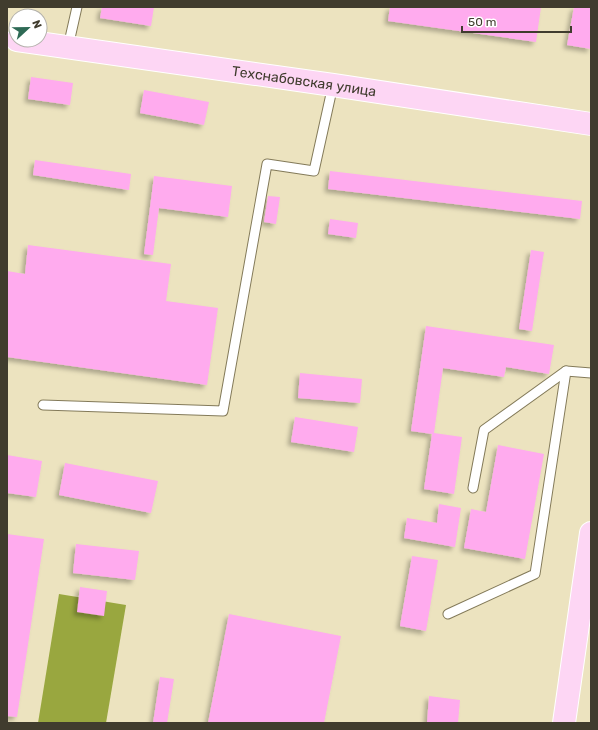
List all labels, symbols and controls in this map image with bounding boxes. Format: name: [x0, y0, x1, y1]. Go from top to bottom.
north arrow: [8, 8, 48, 48]
scale bar: [462, 8, 571, 34]
text: 50 m: [468, 15, 496, 29]
text: N: [29, 18, 44, 31]
street label: Техснабовская улица: [231, 63, 377, 100]

